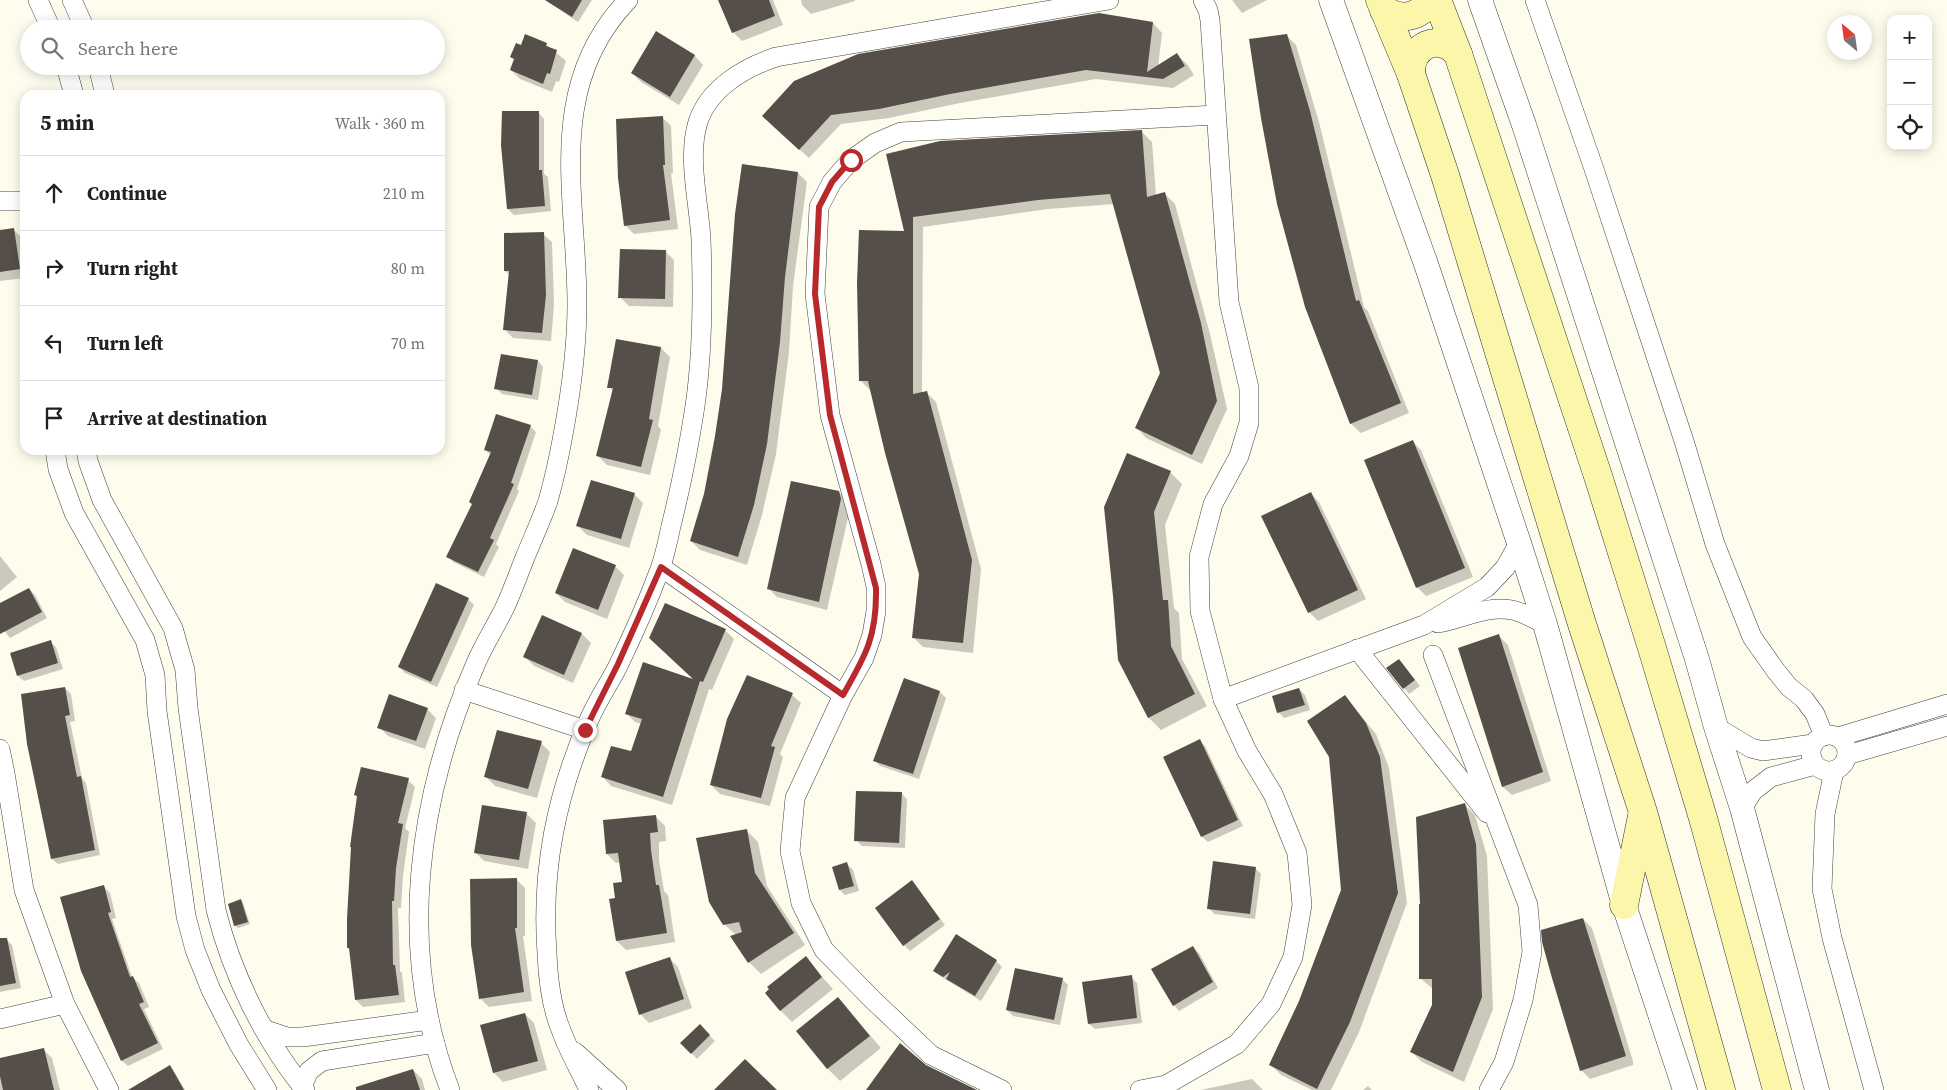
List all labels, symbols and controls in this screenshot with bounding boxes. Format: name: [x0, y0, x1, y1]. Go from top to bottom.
north arrow: [1827, 15, 1872, 60]
map controls: [1887, 15, 1932, 150]
button: +: [1887, 15, 1932, 60]
search box: [20, 20, 445, 75]
icon: search: [38, 34, 66, 62]
text: Search here: [78, 35, 178, 61]
button: −: [1887, 60, 1932, 105]
button: locate: [1887, 105, 1932, 150]
text: 5 min: [40, 108, 95, 137]
text: Walk · 360 m: [335, 112, 425, 134]
route start: [840, 149, 863, 172]
icon: ahead: [40, 179, 68, 207]
text: Continue: [87, 180, 167, 206]
text: 210 m: [383, 182, 425, 204]
icon: right: [40, 254, 68, 282]
text: Turn right: [87, 255, 178, 281]
text: 80 m: [391, 257, 425, 279]
icon: left: [40, 329, 68, 357]
text: Turn left: [87, 330, 163, 356]
text: 70 m: [391, 332, 425, 354]
icon: arrive: [40, 404, 68, 432]
text: Arrive at destination: [87, 405, 267, 431]
route end: [574, 719, 597, 742]

